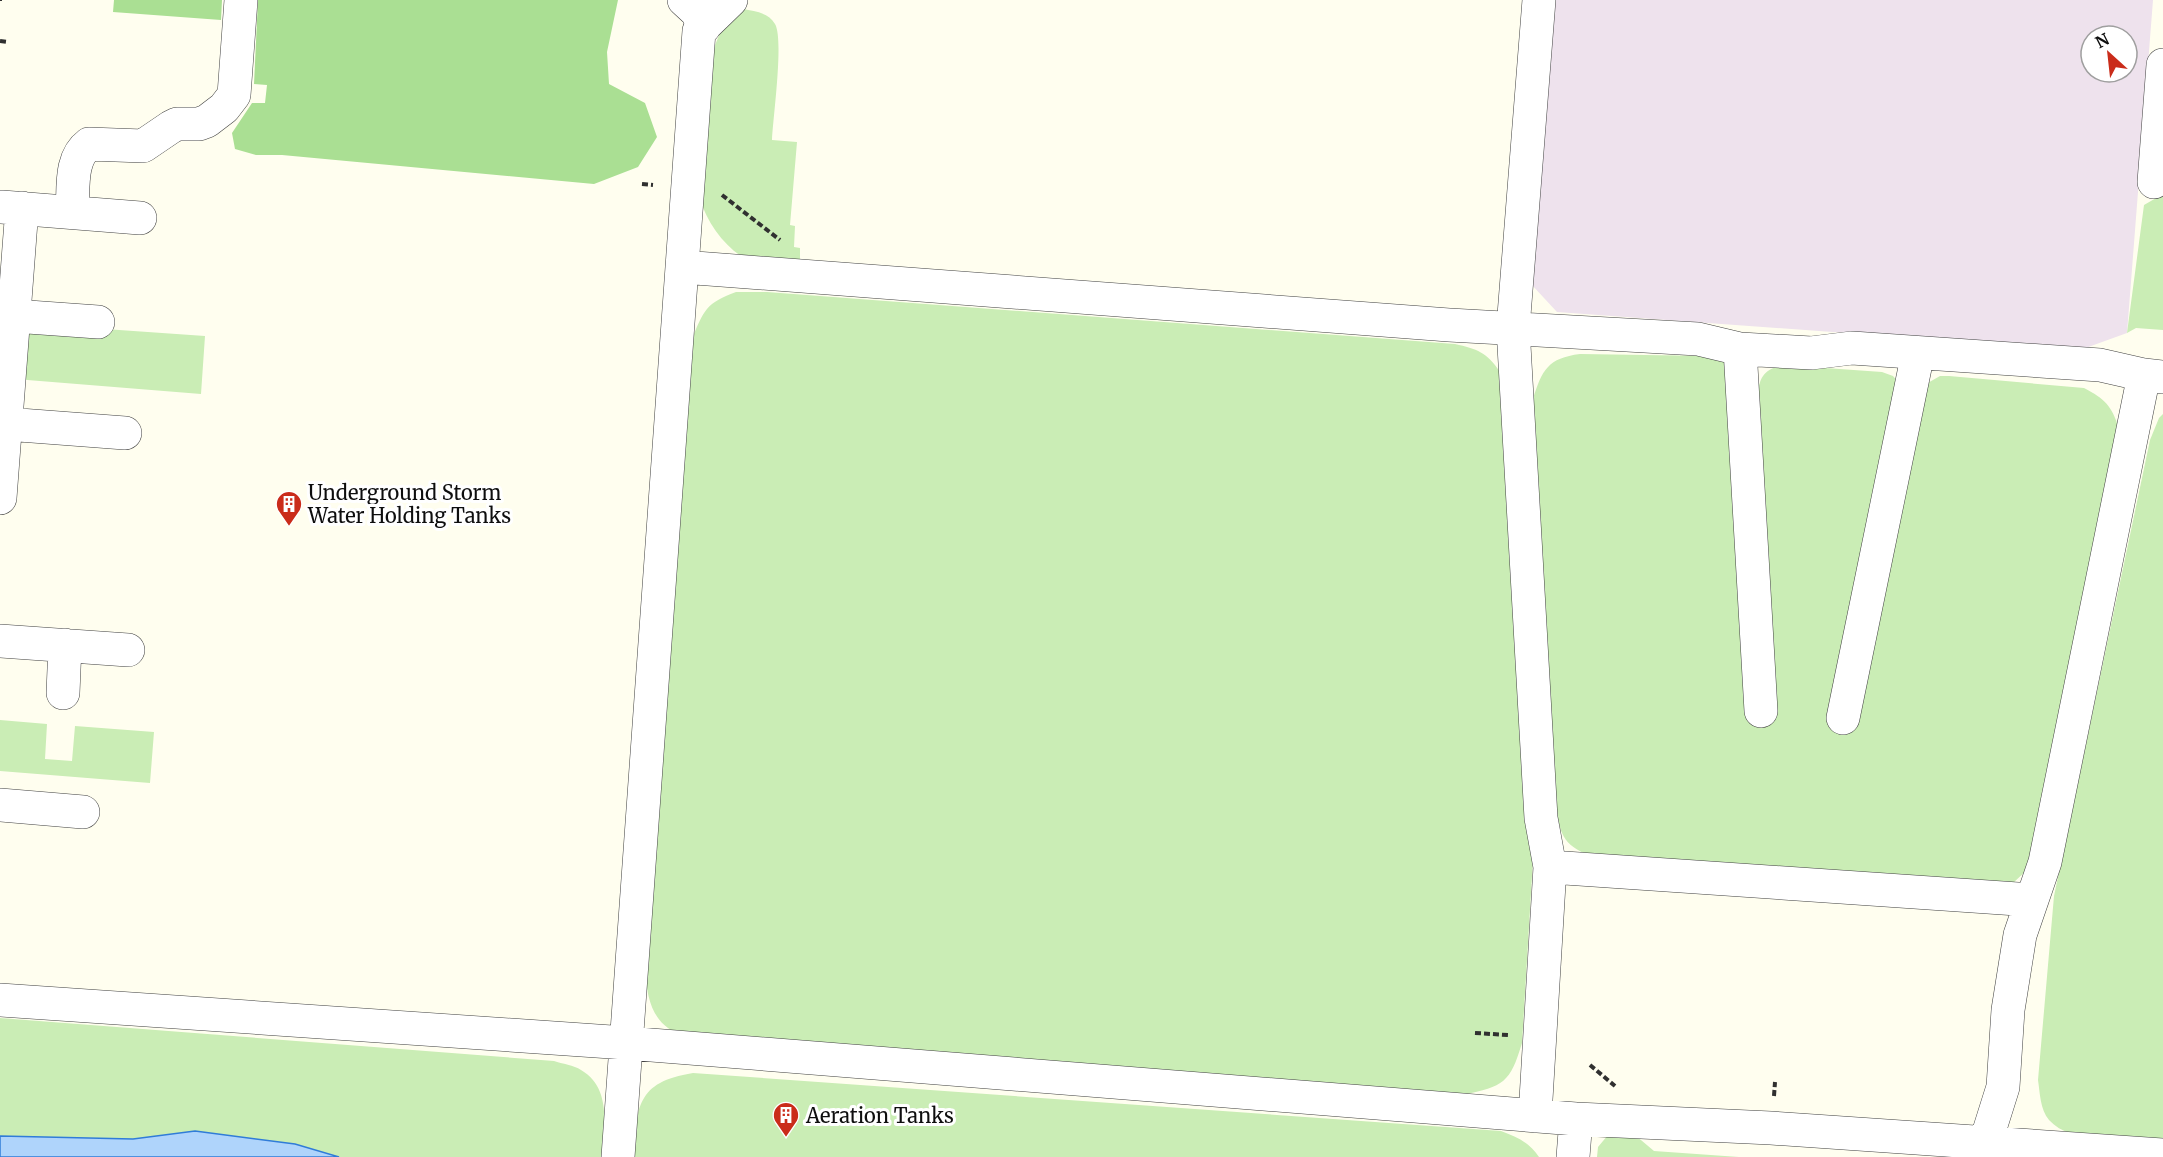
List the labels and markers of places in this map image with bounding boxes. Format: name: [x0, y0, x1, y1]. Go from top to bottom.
place label: Underground Storm Water Holding Tanks: [307, 480, 511, 528]
building icon: Underground Storm Water Holding Tanks: [274, 489, 304, 527]
building icon: Aeration Tanks: [771, 1100, 801, 1138]
place label: Aeration Tanks: [805, 1103, 954, 1128]

